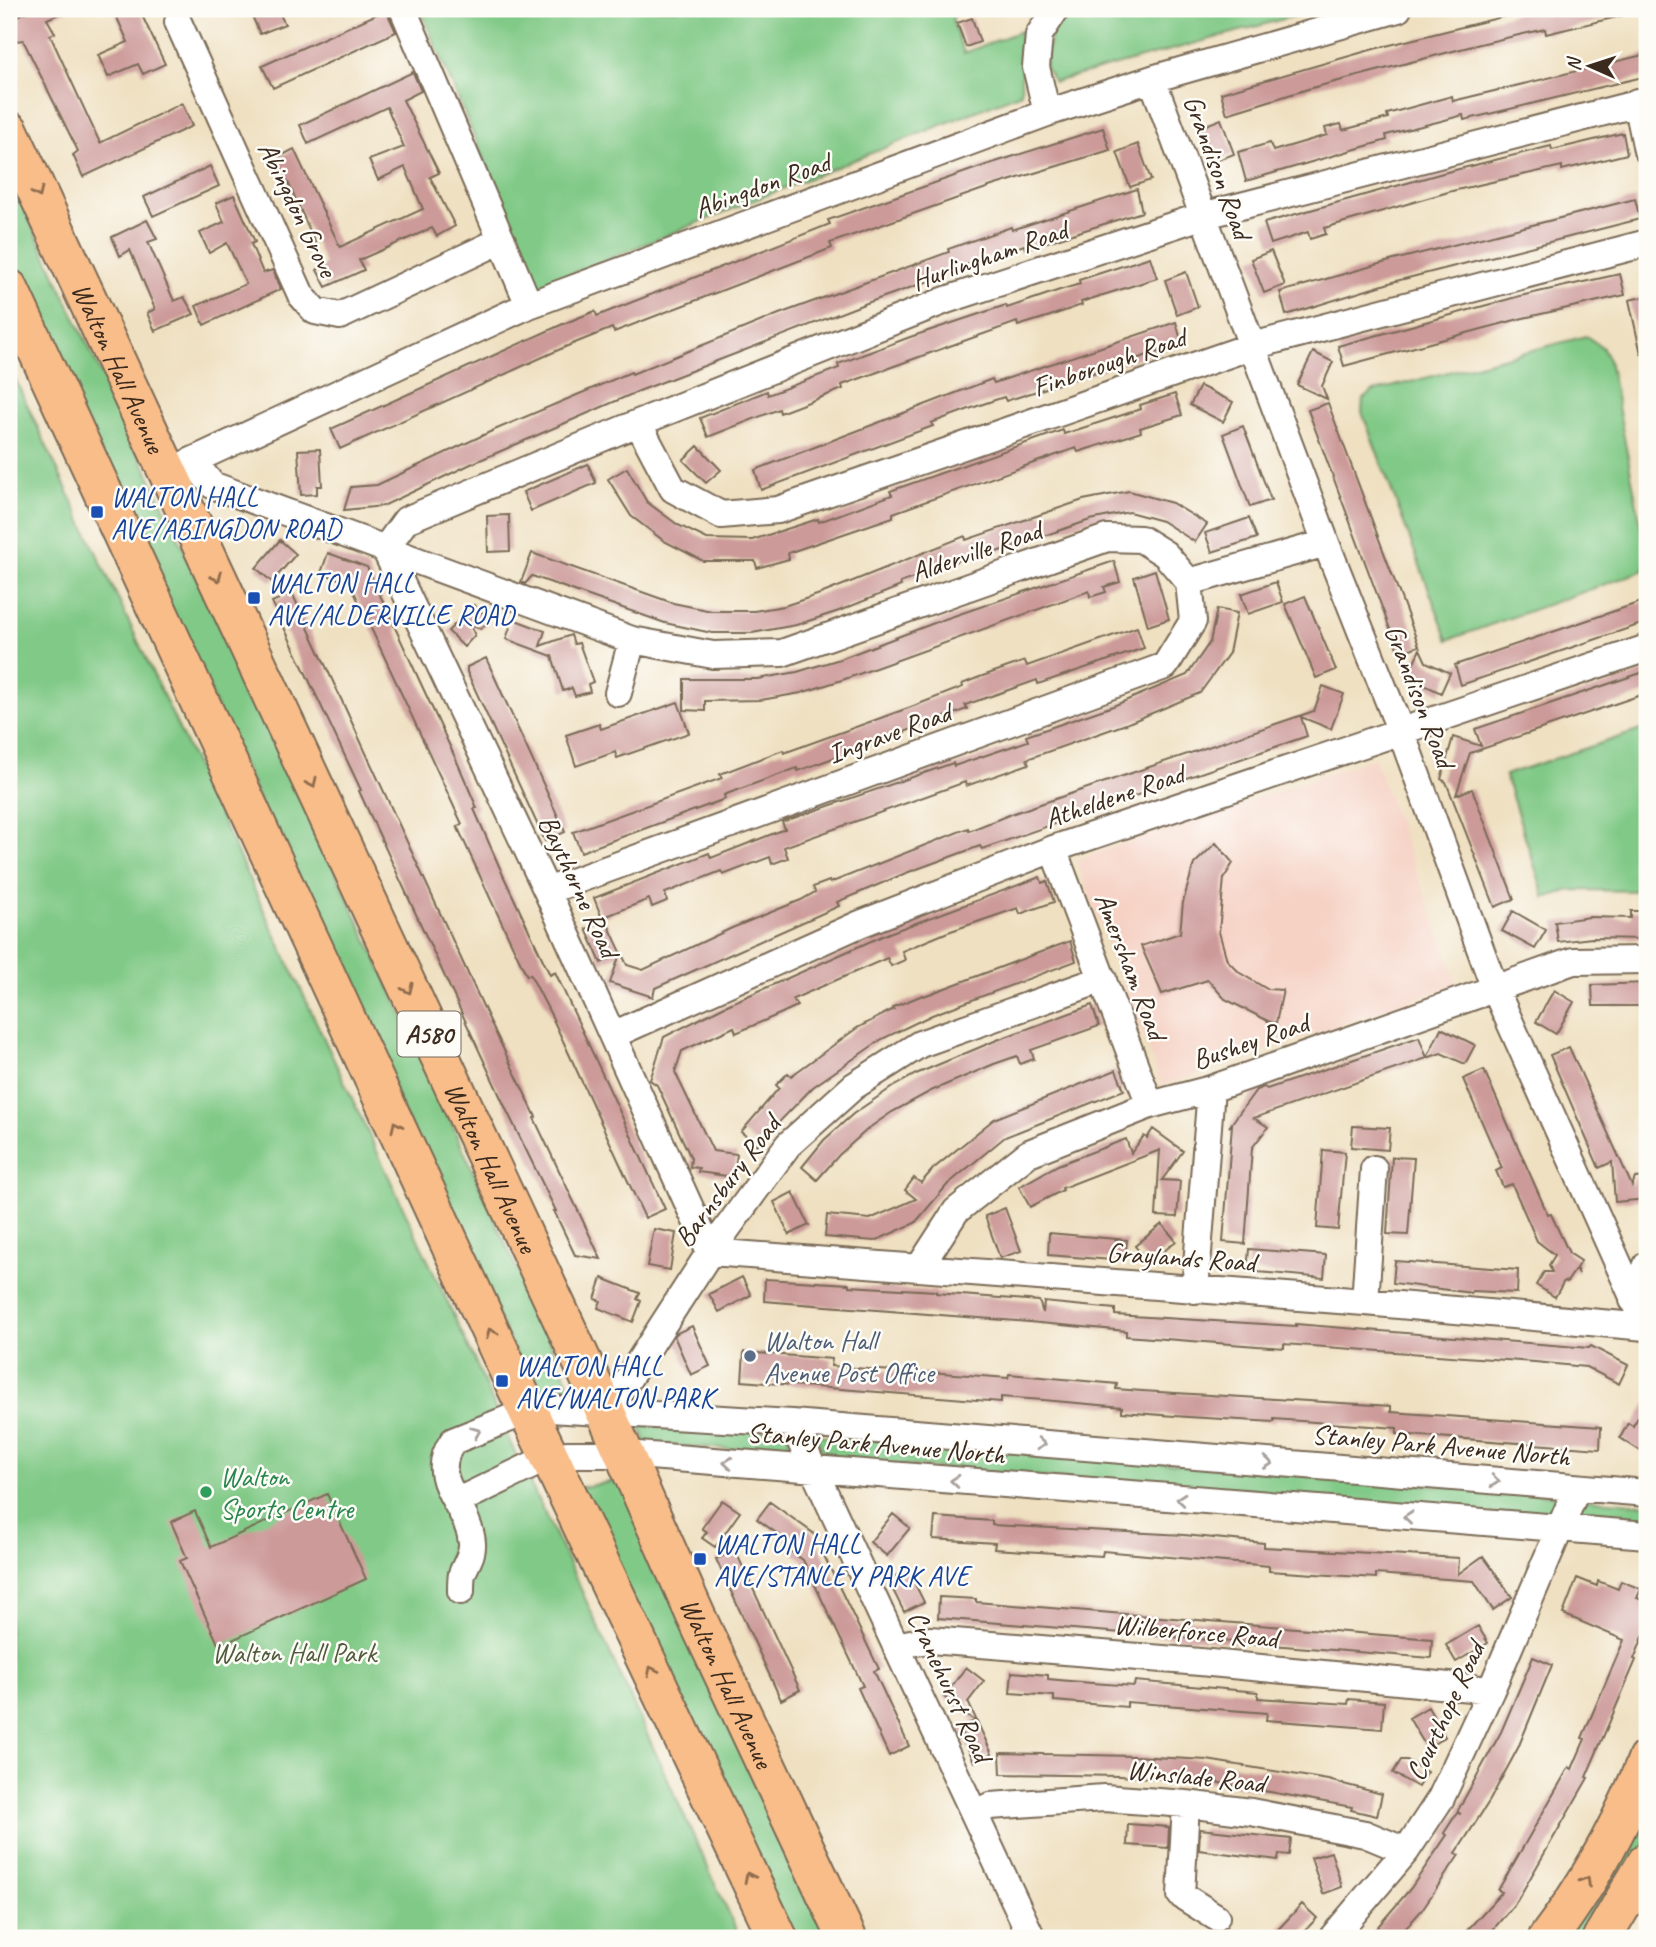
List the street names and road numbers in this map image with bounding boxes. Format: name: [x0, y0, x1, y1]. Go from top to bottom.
street label: Grandison Road: [1176, 90, 1262, 247]
street label: Abingdon Grove: [250, 136, 347, 284]
street label: Abingdon Road: [689, 143, 839, 226]
street label: Hurlingham Road: [907, 211, 1075, 298]
street label: Walton Hall Avenue: [65, 277, 175, 460]
street label: Finborough Road: [1028, 318, 1194, 405]
street label: Alderville Road: [906, 511, 1050, 590]
street label: Grandison Road: [1377, 620, 1465, 776]
street label: Ingrave Road: [823, 693, 959, 771]
street label: Atheldene Road: [1040, 754, 1192, 836]
street label: Baythorne Road: [531, 809, 629, 966]
street label: Amersham Road: [1087, 888, 1176, 1048]
street label: Bushey Road: [1187, 1004, 1316, 1077]
road number: A580: [398, 1012, 460, 1056]
street label: Walton Hall Avenue: [437, 1076, 547, 1260]
street label: Barnsbury Road: [666, 1105, 790, 1254]
street label: Graylands Road: [1105, 1234, 1261, 1280]
street label: Stanley Park Avenue North: [746, 1414, 1008, 1472]
street label: Stanley Park Avenue North: [1311, 1416, 1573, 1474]
street label: Walton Hall Avenue: [673, 1592, 783, 1775]
street label: Cranehurst Road: [900, 1605, 1002, 1771]
street label: Wilberforce Road: [1113, 1606, 1283, 1656]
street label: Courthope Road: [1398, 1632, 1494, 1786]
street label: Winslade Road: [1125, 1751, 1270, 1801]

